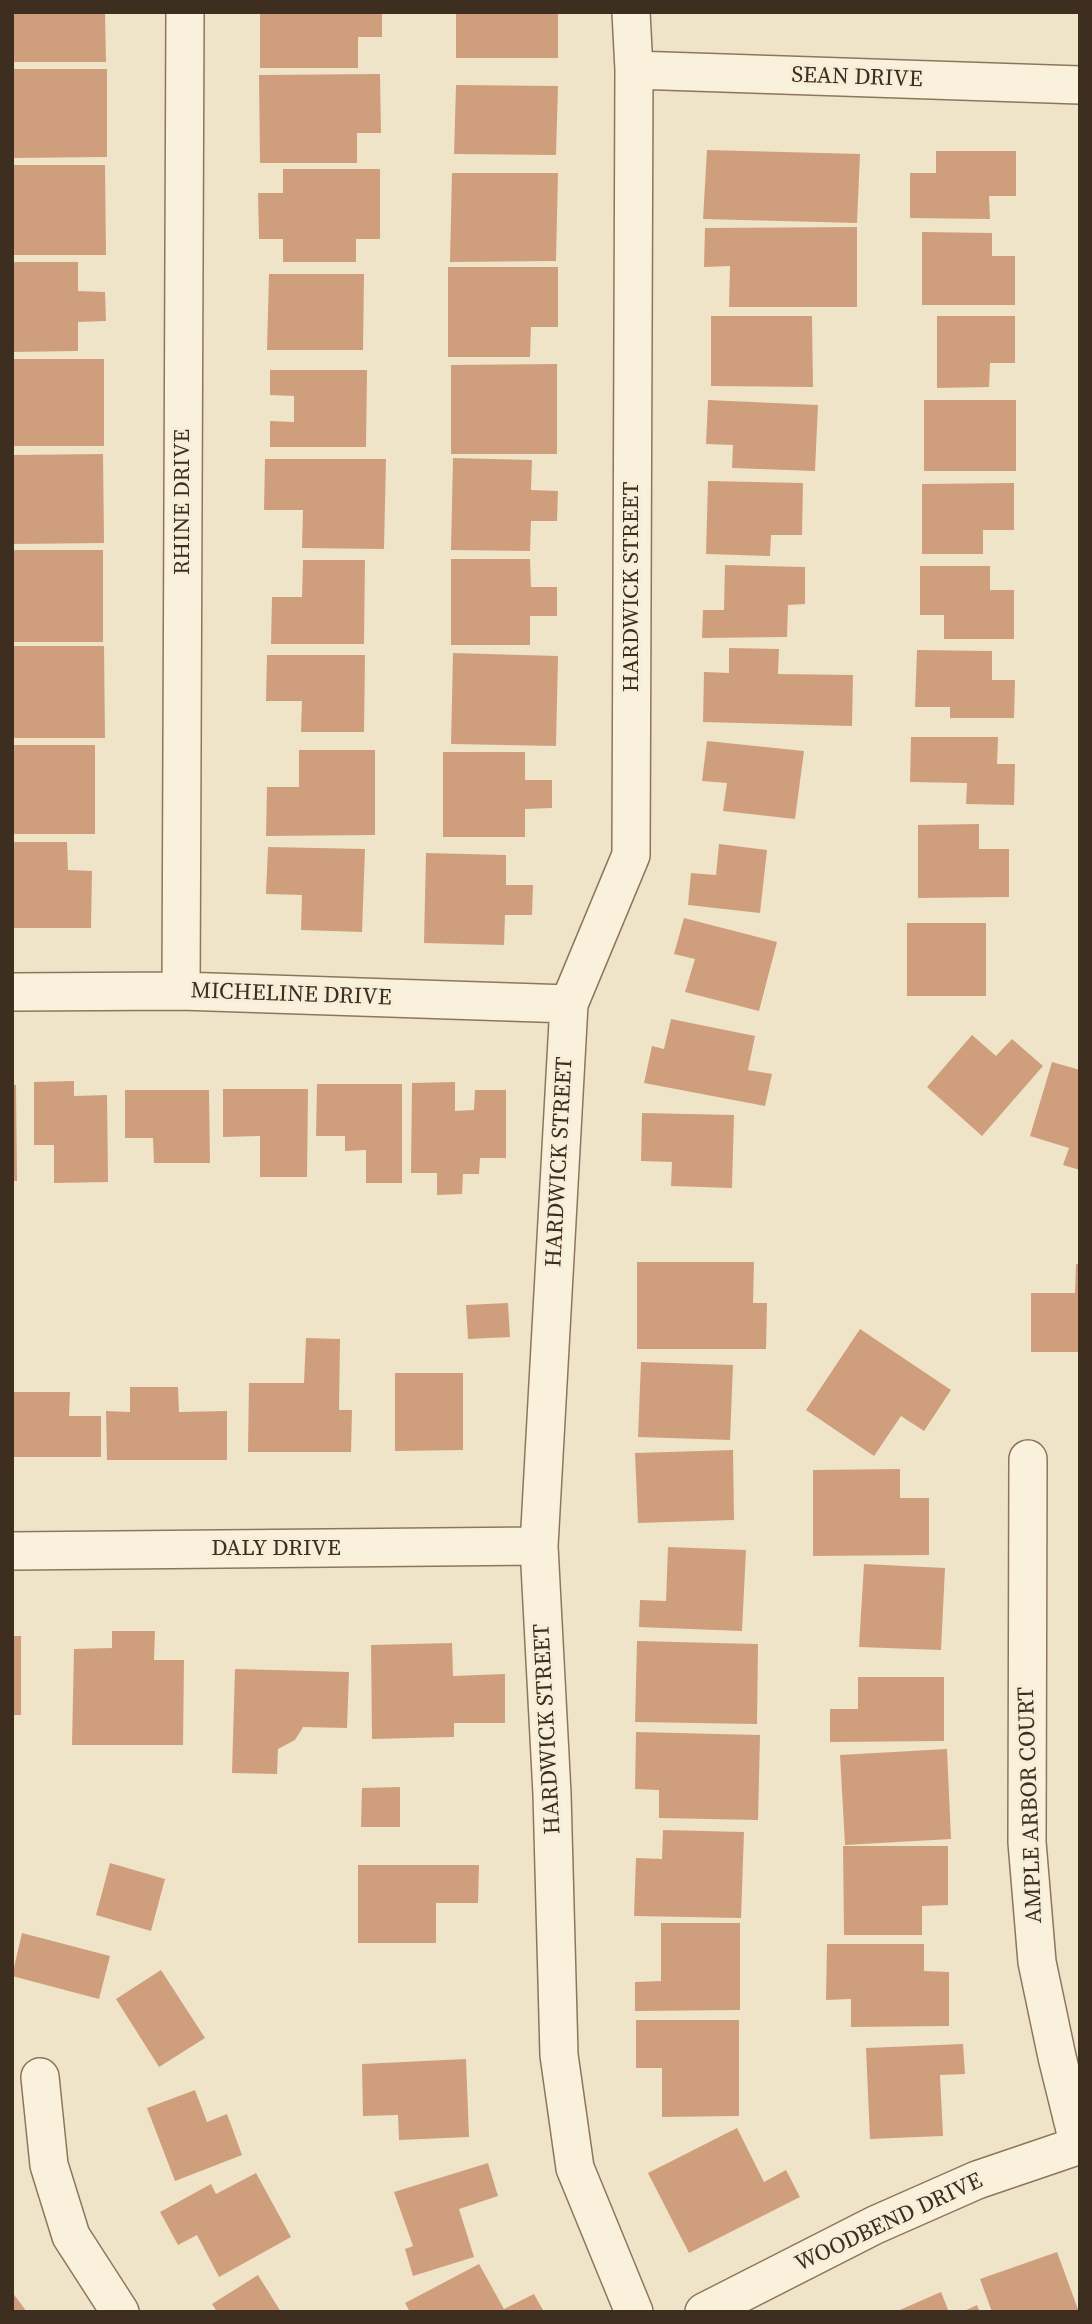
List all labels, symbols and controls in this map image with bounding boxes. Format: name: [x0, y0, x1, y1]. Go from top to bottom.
street label: SEAN DRIVE: [791, 62, 923, 94]
street label: RHINE DRIVE: [169, 429, 197, 575]
street label: HARDWICK STREET: [618, 482, 646, 692]
street label: MICHELINE DRIVE: [190, 978, 392, 1012]
street label: HARDWICK STREET: [541, 1056, 579, 1268]
street label: DALY DRIVE: [211, 1535, 341, 1563]
street label: HARDWICK STREET: [529, 1623, 567, 1835]
street label: AMPLE ARBOR COURT: [1013, 1686, 1049, 1924]
street label: WOODBEND DRIVE: [791, 2167, 987, 2279]

